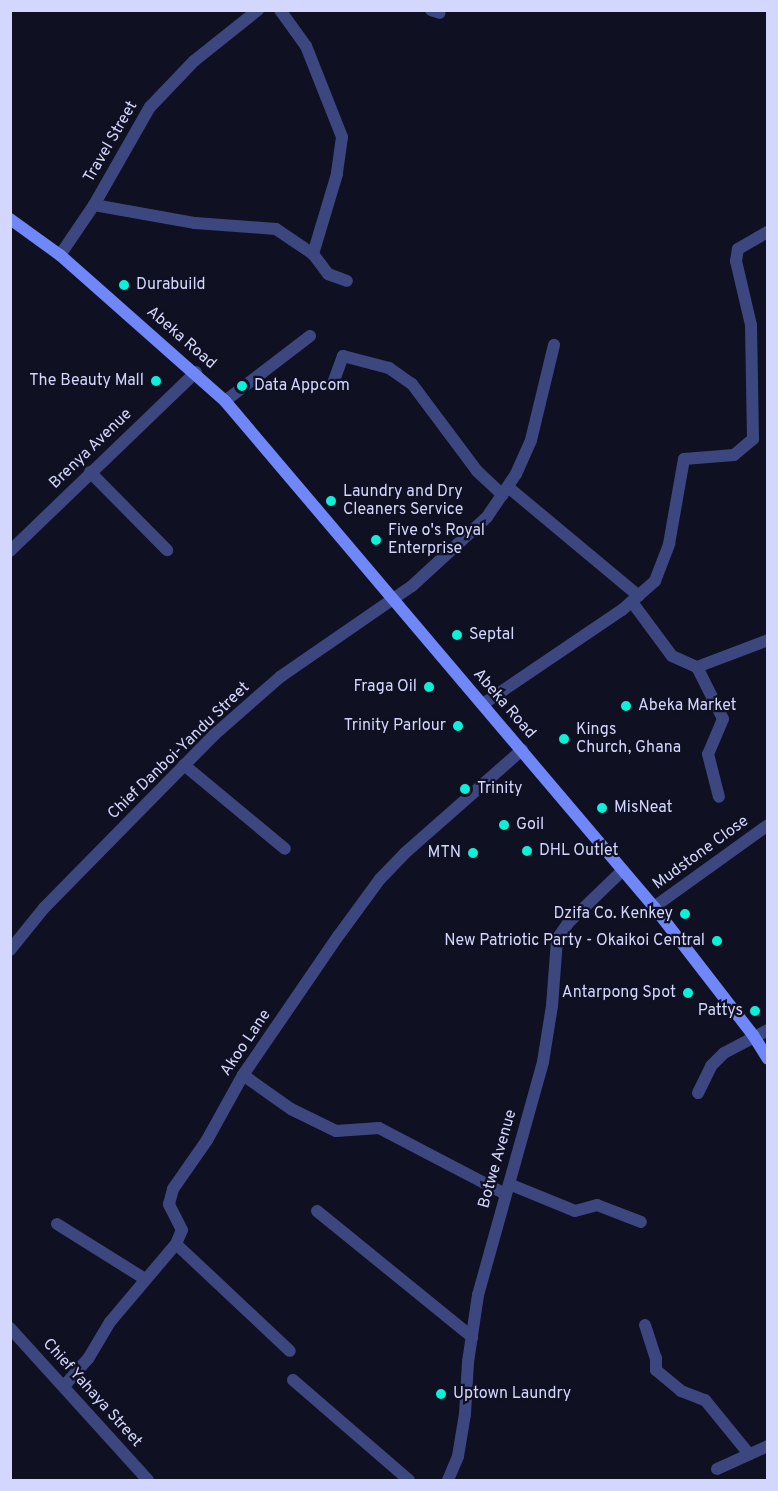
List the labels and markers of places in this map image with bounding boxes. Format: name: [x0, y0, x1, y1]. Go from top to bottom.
place label: Durabuild: [136, 275, 206, 295]
marker: Durabuild: [117, 278, 131, 292]
place label: The Beauty Mall: [29, 371, 144, 391]
marker: The Beauty Mall: [149, 374, 163, 388]
place label: Data Appcom: [254, 376, 351, 396]
marker: Data Appcom: [235, 379, 249, 393]
place label: Laundry and Dry Cleaners Service: [343, 482, 463, 520]
marker: Laundry and Dry Cleaners Service: [324, 494, 338, 508]
place label: Five o's Royal Enterprise: [388, 521, 485, 559]
marker: Five o's Royal Enterprise: [369, 533, 383, 547]
place label: Septal: [469, 625, 514, 645]
marker: Septal: [450, 628, 464, 642]
place label: Fraga Oil: [353, 677, 417, 697]
marker: Fraga Oil: [422, 680, 436, 694]
place label: Abeka Market: [638, 696, 737, 716]
marker: Abeka Market: [619, 699, 633, 713]
place label: Trinity Parlour: [344, 716, 446, 736]
marker: Trinity Parlour: [451, 719, 465, 733]
place label: Kings Church, Ghana: [576, 720, 681, 758]
marker: Kings Church, Ghana: [557, 732, 571, 746]
place label: Trinity: [477, 779, 522, 799]
marker: Trinity: [458, 782, 472, 796]
place label: MisNeat: [614, 798, 673, 818]
marker: MisNeat: [595, 801, 609, 815]
place label: Goil: [516, 815, 544, 835]
marker: Goil: [497, 818, 511, 832]
place label: DHL Outlet: [539, 841, 619, 861]
place label: MTN: [428, 843, 461, 863]
marker: DHL Outlet: [520, 844, 534, 858]
marker: MTN: [466, 846, 480, 860]
place label: Dzifa Co. Kenkey: [553, 904, 673, 924]
marker: Dzifa Co. Kenkey: [678, 907, 692, 921]
place label: New Patriotic Party - Okaikoi Central: [444, 931, 705, 951]
marker: New Patriotic Party - Okaikoi Central: [710, 934, 724, 948]
place label: Antarpong Spot: [562, 983, 676, 1003]
marker: Antarpong Spot: [681, 986, 695, 1000]
place label: Pattys: [698, 1001, 743, 1021]
marker: Pattys: [748, 1004, 762, 1018]
place label: Uptown Laundry: [453, 1384, 571, 1404]
marker: Uptown Laundry: [434, 1387, 448, 1401]

